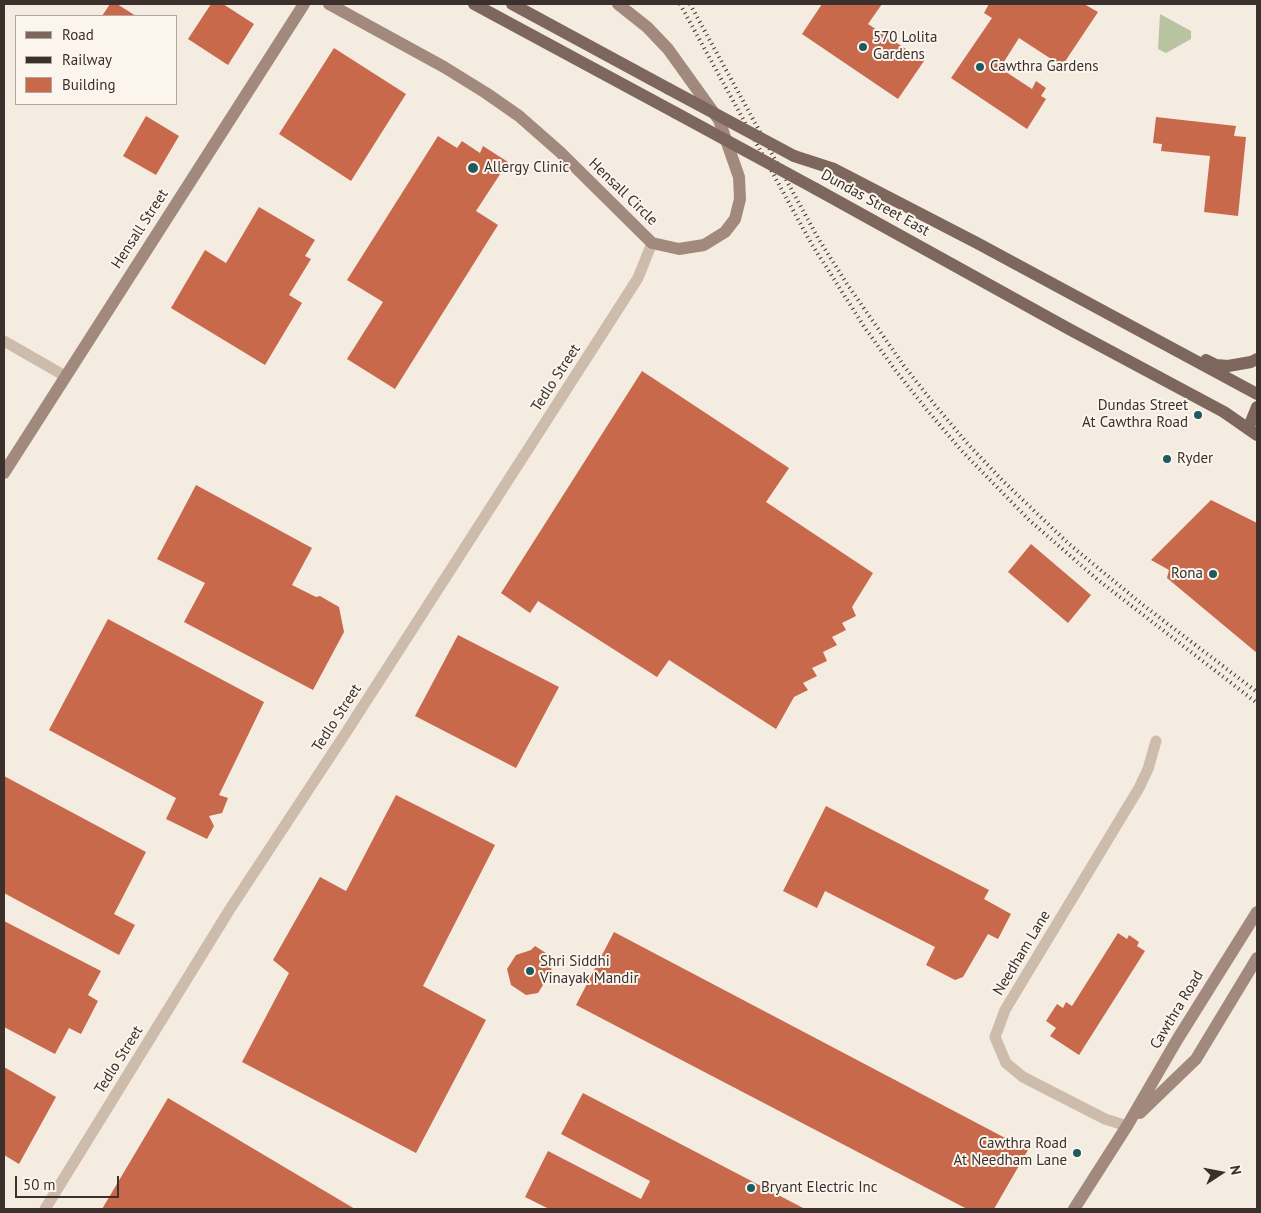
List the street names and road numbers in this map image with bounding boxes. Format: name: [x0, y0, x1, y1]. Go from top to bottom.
street label: Hensall Circle: [585, 155, 661, 229]
street label: Dundas Street East: [818, 166, 932, 240]
street label: Hensall Street: [108, 186, 172, 272]
street label: Tedlo Street: [528, 341, 584, 415]
street label: Tedlo Street: [309, 681, 365, 755]
street label: Needham Lane: [990, 907, 1054, 999]
street label: Cawthra Road: [1147, 967, 1207, 1053]
street label: Tedlo Street: [91, 1023, 147, 1097]

